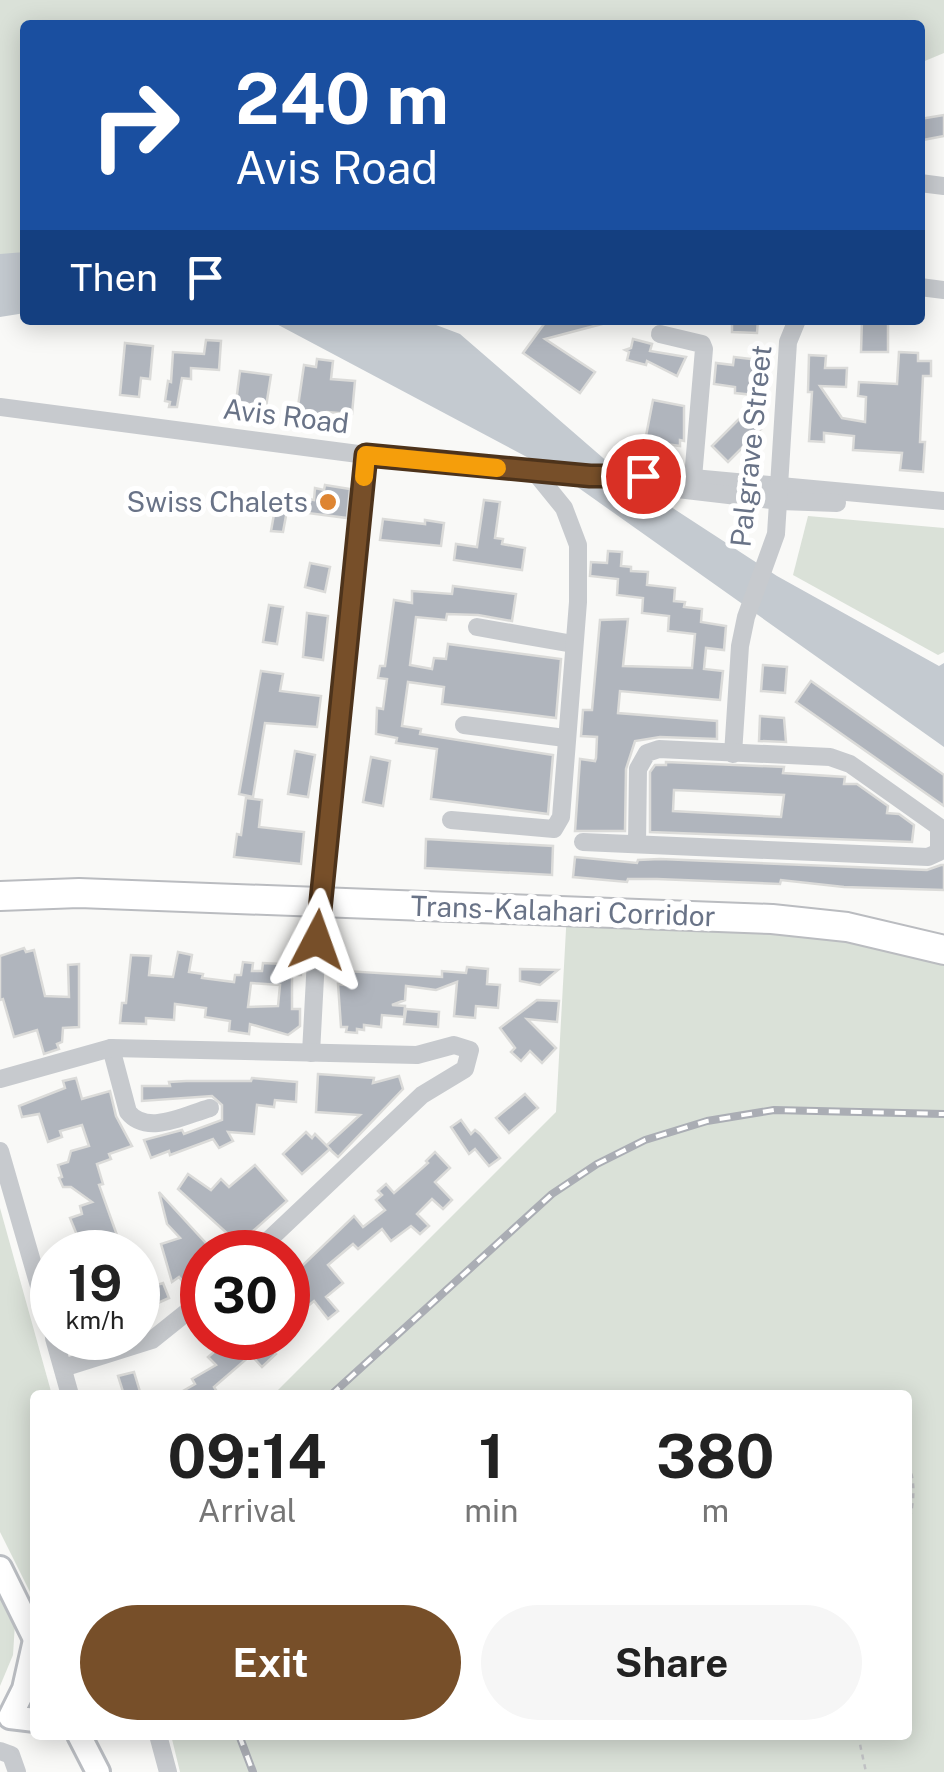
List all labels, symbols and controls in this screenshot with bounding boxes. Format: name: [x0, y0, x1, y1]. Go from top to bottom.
text: 240 m: [235, 57, 449, 140]
icon: right: [70, 60, 200, 190]
text: Avis Road: [235, 141, 438, 194]
icon: arrive: [178, 250, 233, 305]
text: Then: [70, 255, 158, 300]
street label: Palgrave Street: [723, 343, 778, 549]
street label: Avis Road: [221, 391, 351, 440]
pin: [601, 434, 686, 519]
icon: arrive: [616, 449, 671, 504]
place label: Swiss Chalets: [126, 485, 308, 518]
marker: Swiss Chalets: [317, 491, 339, 513]
position arrow: [265, 888, 369, 992]
street label: Trans-Kalahari Corridor: [410, 889, 716, 932]
speed limit sign: 30: [180, 1230, 310, 1360]
text: 19: [68, 1253, 122, 1312]
text: km/h: [66, 1305, 124, 1335]
text: 09:14: [168, 1421, 327, 1492]
text: 1: [479, 1421, 504, 1492]
text: 380: [656, 1421, 774, 1492]
text: Arrival: [198, 1492, 297, 1529]
text: min: [464, 1492, 519, 1529]
text: m: [701, 1492, 729, 1529]
button: Exit: [80, 1605, 461, 1720]
button: Share: [481, 1605, 862, 1720]

